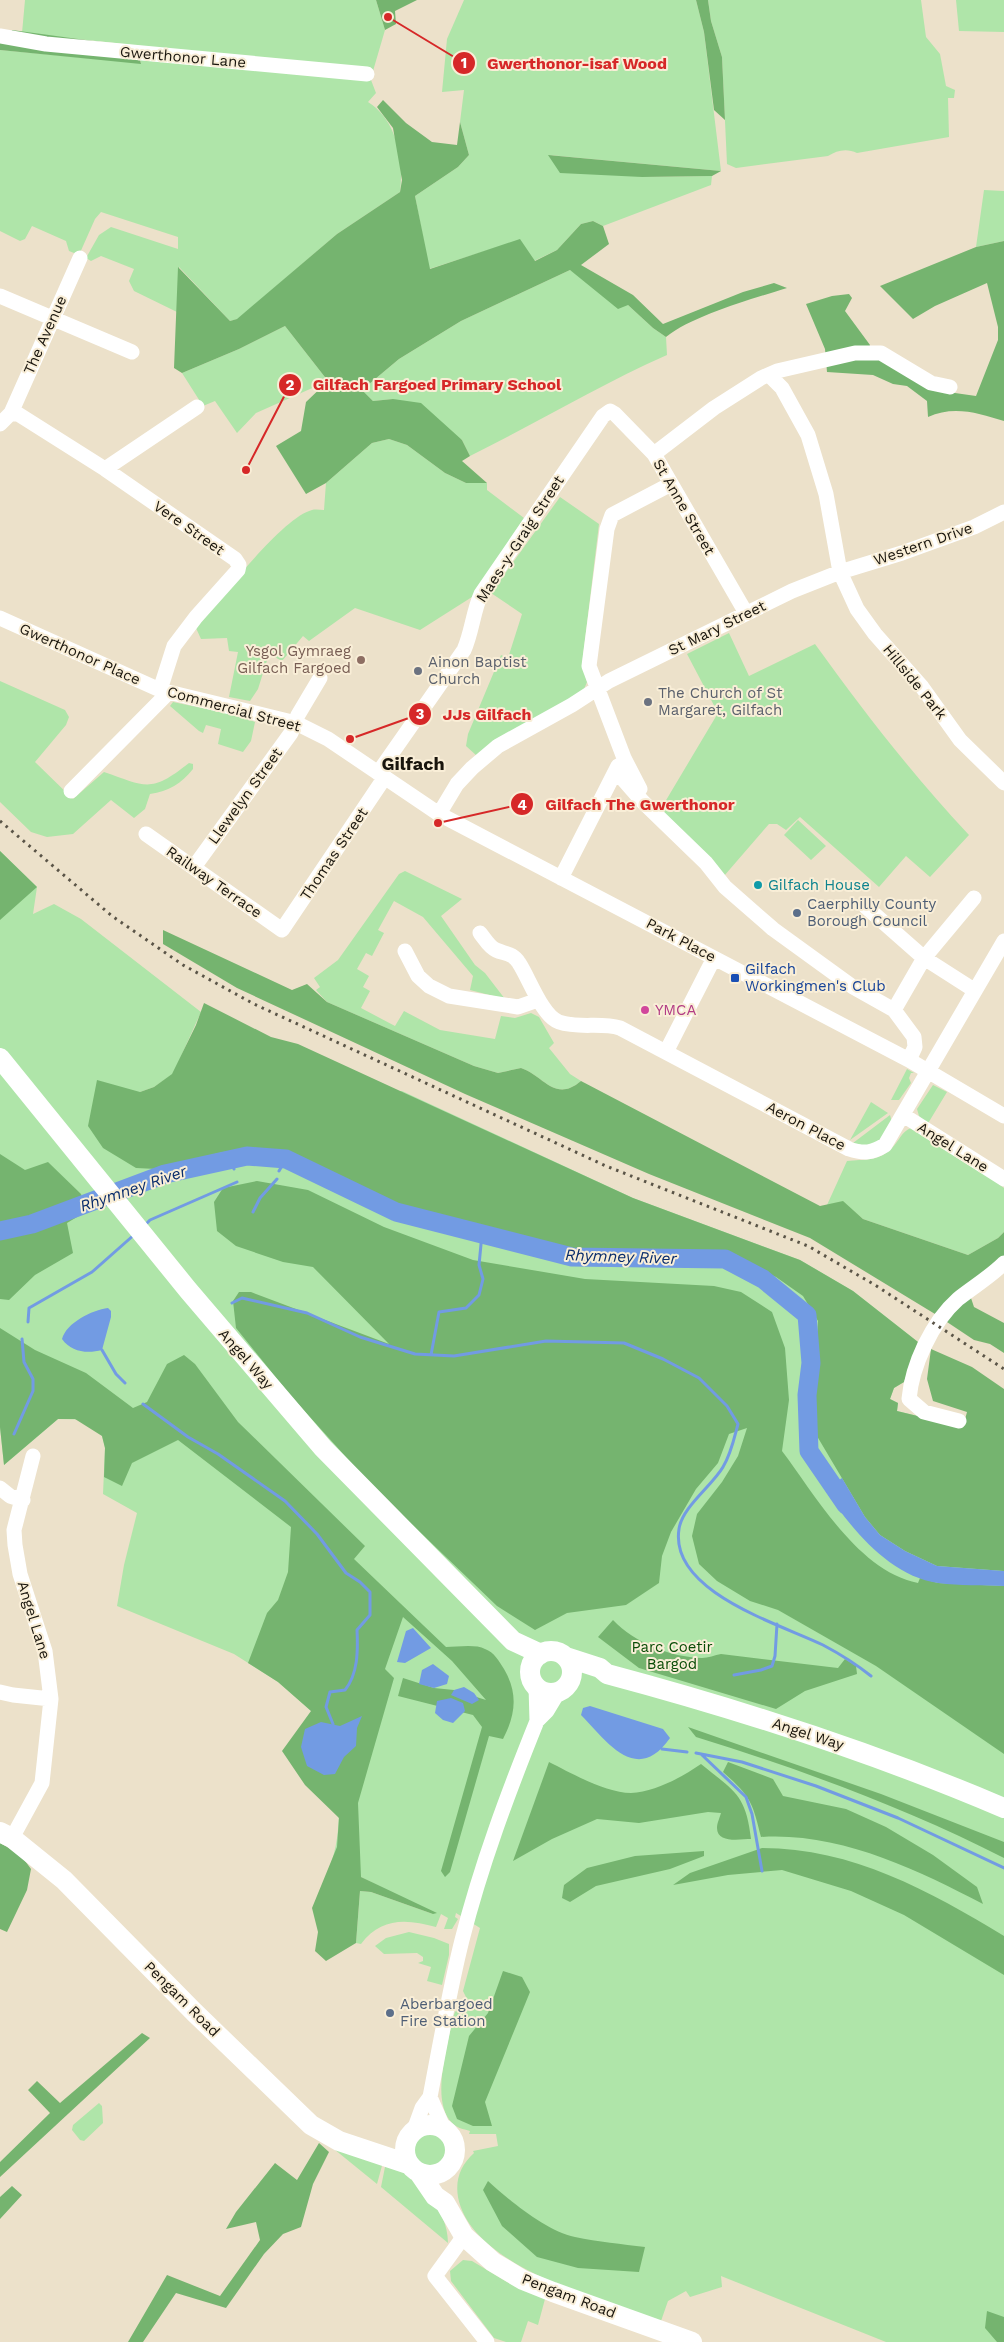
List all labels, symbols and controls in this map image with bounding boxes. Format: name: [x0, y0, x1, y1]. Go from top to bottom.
street label: Gwerthonor Lane: [119, 43, 247, 71]
callout: Gwerthonor-isaf Wood: [451, 48, 677, 79]
text: 1: [461, 54, 467, 72]
text: Gwerthonor-isaf Wood: [487, 54, 667, 73]
street label: The Avenue: [20, 293, 70, 377]
callout: Gilfach Fargoed Primary School: [277, 369, 571, 400]
text: Gilfach Fargoed Primary School: [313, 375, 562, 394]
text: 2: [286, 376, 295, 394]
street label: St Anne Street: [649, 456, 719, 559]
street label: Maes-y-Graig Street: [472, 472, 568, 606]
street label: Vere Street: [150, 497, 229, 559]
street label: Western Drive: [871, 519, 975, 569]
street label: St Mary Street: [665, 596, 769, 659]
street label: Gwerthonor Place: [17, 619, 143, 689]
street label: Hillside Park: [879, 641, 951, 724]
place label: Ysgol Gymraeg Gilfach Fargoed: [237, 642, 351, 677]
place label: Ainon Baptist Church: [428, 653, 527, 688]
marker: Ysgol Gymraeg Gilfach Fargoed: [355, 654, 367, 666]
marker: Ainon Baptist Church: [412, 665, 424, 677]
street label: Commercial Street: [165, 682, 303, 736]
place label: The Church of St Margaret, Gilfach: [658, 684, 783, 719]
marker: The Church of St Margaret, Gilfach: [642, 696, 654, 708]
callout: JJs Gilfach: [408, 698, 542, 729]
text: 3: [416, 705, 425, 723]
text: JJs Gilfach: [443, 705, 531, 724]
street label: Llewelyn Street: [204, 744, 286, 848]
district label: Gilfach: [381, 753, 445, 774]
callout: Gilfach The Gwerthonor: [510, 789, 745, 820]
text: Gilfach The Gwerthonor: [545, 795, 735, 814]
text: 4: [517, 796, 527, 814]
street label: Thomas Street: [296, 804, 372, 904]
street label: Railway Terrace: [163, 842, 265, 922]
place label: Gilfach House: [768, 876, 870, 894]
marker: Gilfach House: [752, 879, 764, 891]
place label: Caerphilly County Borough Council: [807, 895, 937, 930]
marker: Caerphilly County Borough Council: [791, 907, 803, 919]
street label: Park Place: [643, 914, 719, 966]
place label: Gilfach Workingmen's Club: [745, 960, 886, 995]
marker: Gilfach Workingmen's Club: [729, 972, 741, 984]
place label: YMCA: [655, 1001, 696, 1019]
marker: YMCA: [639, 1004, 651, 1016]
street label: Aeron Place: [763, 1098, 849, 1154]
street label: Angel Lane: [914, 1118, 992, 1176]
water label: Rhymney River: [77, 1161, 190, 1216]
water label: Rhymney River: [565, 1245, 678, 1268]
street label: Angel Way: [215, 1325, 277, 1393]
street label: Angel Lane: [14, 1579, 54, 1661]
park label: Parc Coetir Bargod: [631, 1638, 713, 1673]
street label: Angel Way: [770, 1714, 846, 1754]
street label: Pengam Road: [140, 1957, 224, 2041]
place label: Aberbargoed Fire Station: [400, 1995, 493, 2030]
marker: Aberbargoed Fire Station: [384, 2007, 396, 2019]
street label: Pengam Road: [519, 2270, 619, 2322]

